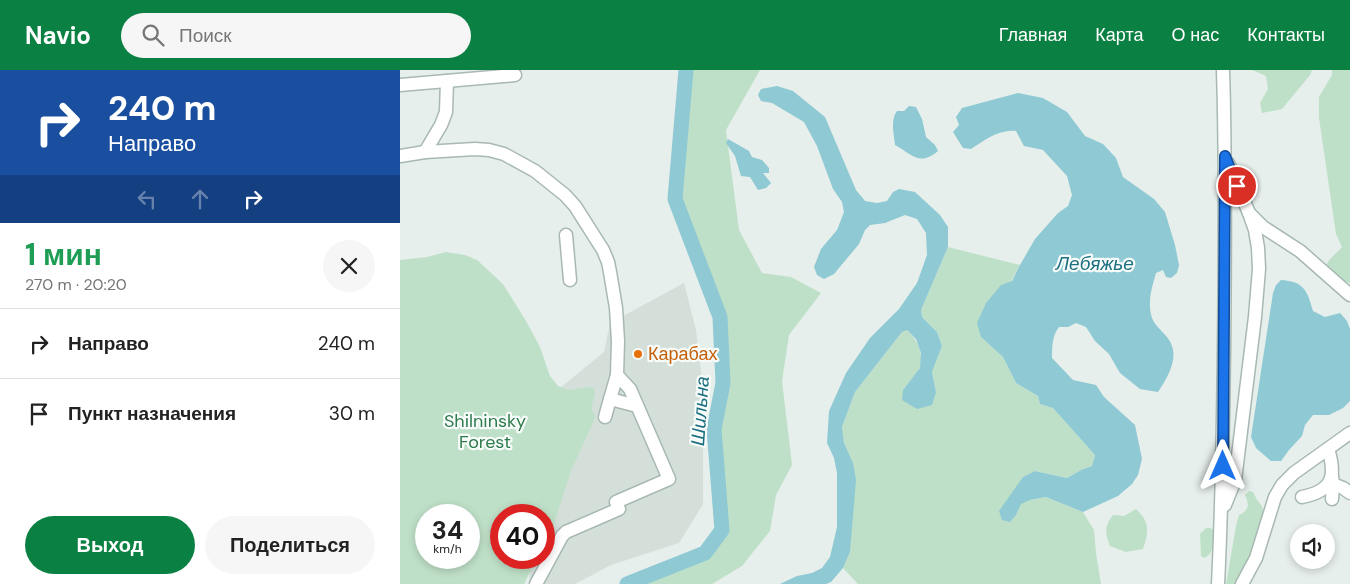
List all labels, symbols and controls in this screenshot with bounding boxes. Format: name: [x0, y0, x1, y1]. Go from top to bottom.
search box: [121, 13, 471, 58]
text: Navio: [25, 20, 91, 51]
icon: search: [139, 21, 167, 49]
text: Поиск: [179, 23, 232, 48]
text: Главная: [999, 23, 1067, 47]
text: Карта: [1095, 23, 1144, 47]
text: О нас: [1172, 23, 1219, 47]
text: Контакты: [1247, 23, 1325, 47]
text: 240 m: [108, 85, 217, 131]
icon: right: [25, 90, 90, 155]
text: Направо: [108, 129, 196, 158]
pin: [1216, 165, 1258, 207]
icon: arrive: [1223, 172, 1251, 200]
icon: left: [133, 185, 161, 213]
icon: ahead: [186, 185, 214, 213]
icon: right: [239, 185, 267, 213]
text: 1 мин: [25, 235, 102, 274]
button: close: [323, 240, 375, 292]
water label: Лебяжье: [1054, 251, 1134, 276]
text: 270 m · 20:20: [25, 274, 127, 295]
icon: right: [25, 330, 53, 358]
text: Направо: [68, 331, 149, 356]
text: 240 m: [318, 331, 375, 356]
place label: Карабах: [648, 342, 717, 366]
marker: Карабах: [632, 348, 644, 360]
water label: Шильна: [685, 375, 715, 447]
icon: arrive: [25, 400, 53, 428]
text: Пункт назначения: [68, 401, 236, 426]
text: 30 m: [329, 401, 375, 426]
park label: Shilninsky Forest: [444, 409, 526, 454]
position arrow: [1196, 439, 1248, 491]
speed limit sign: 40: [490, 504, 555, 569]
text: 34: [432, 514, 463, 547]
button: Выход: [25, 516, 195, 574]
button: Поделиться: [205, 516, 375, 574]
map controls: [1290, 524, 1335, 569]
button: sound: [1290, 524, 1335, 569]
text: km/h: [433, 541, 462, 557]

